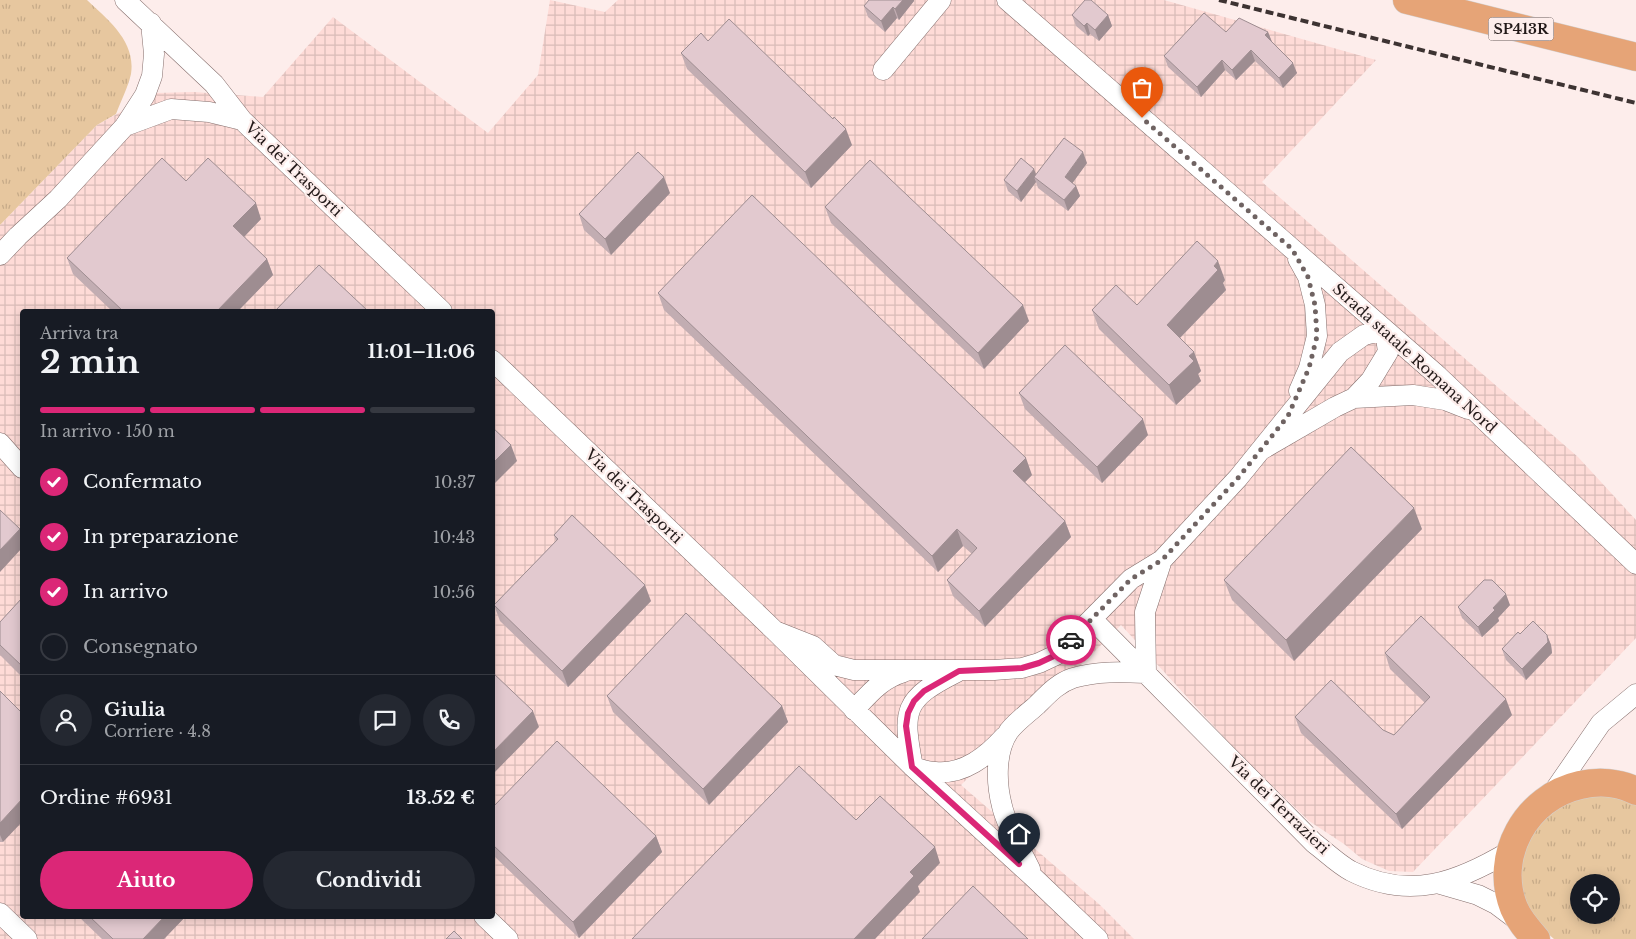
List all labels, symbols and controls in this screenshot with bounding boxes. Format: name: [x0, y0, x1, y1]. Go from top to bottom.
road number: SP413R: [1488, 18, 1554, 40]
pin: [1121, 67, 1163, 118]
icon: bag: [1128, 74, 1156, 102]
street label: Via dei Trasporti: [241, 117, 347, 220]
street label: Strada statale Romana Nord: [1329, 279, 1501, 437]
text: Arriva tra: [40, 323, 118, 343]
text: 11:01–11:06: [367, 340, 475, 363]
text: 2 min: [40, 342, 140, 382]
text: In arrivo · 150 m: [40, 421, 175, 441]
street label: Via dei Trasporti: [581, 444, 687, 547]
icon: check: [40, 468, 68, 496]
text: Confermato: [83, 470, 202, 493]
text: 10:37: [434, 472, 475, 492]
icon: check: [40, 523, 68, 551]
text: In preparazione: [83, 525, 239, 548]
text: 10:43: [433, 527, 475, 547]
icon: check: [40, 578, 68, 606]
text: In arrivo: [83, 580, 168, 603]
text: 10:56: [433, 582, 475, 602]
courier: [1046, 615, 1096, 665]
icon: car: [1057, 626, 1085, 654]
text: Consegnato: [83, 635, 198, 658]
button: person: [40, 694, 92, 746]
button: chat: [359, 694, 411, 746]
button: phone: [423, 694, 475, 746]
text: Giulia: [104, 698, 165, 721]
text: Corriere · 4.8: [104, 721, 211, 741]
street label: Via dei Terrazieri: [1224, 751, 1333, 858]
text: Ordine #6931: [40, 786, 173, 809]
text: 13.52 €: [406, 786, 475, 809]
pin: [998, 813, 1040, 864]
icon: home: [1005, 820, 1033, 848]
button: Aiuto: [40, 851, 253, 909]
button: Condividi: [263, 851, 475, 909]
map controls: [1570, 874, 1620, 924]
button: locate: [1570, 874, 1620, 924]

